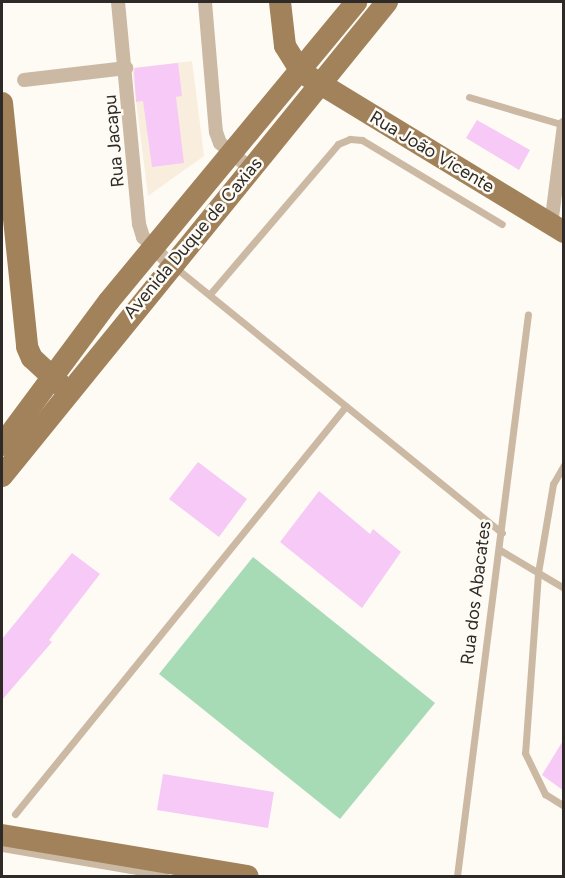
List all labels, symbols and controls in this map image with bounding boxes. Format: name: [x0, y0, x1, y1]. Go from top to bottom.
street label: Rua Jacapu: [99, 94, 129, 188]
street label: Rua João Vicente: [366, 106, 498, 198]
street label: Avenida Duque de Caxias: [119, 153, 267, 323]
street label: Rua dos Abacates: [456, 520, 496, 666]

